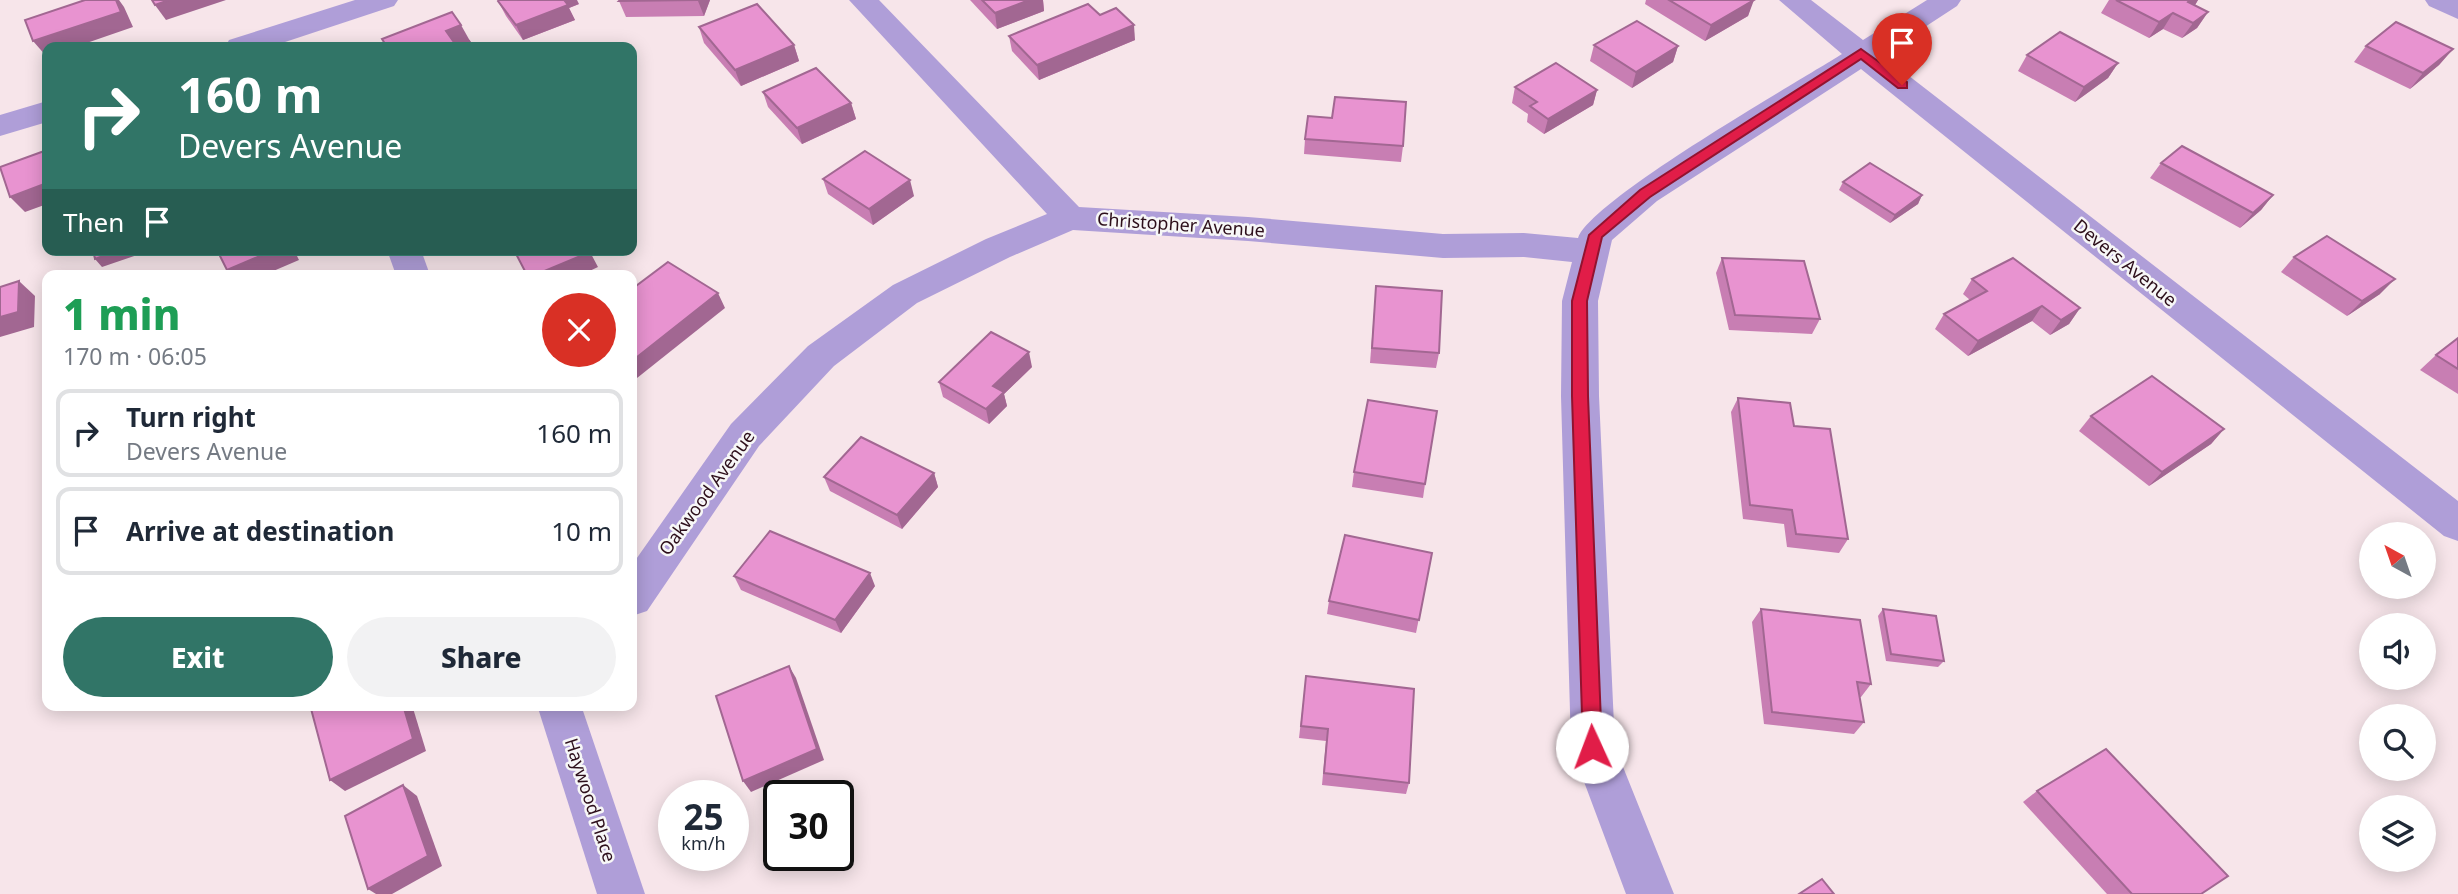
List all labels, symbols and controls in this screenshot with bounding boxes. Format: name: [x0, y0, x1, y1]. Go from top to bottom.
pin: [1872, 13, 1932, 85]
icon: arrive: [1883, 24, 1921, 62]
text: 160 m: [178, 61, 323, 127]
icon: right: [63, 70, 154, 161]
text: Devers Avenue: [178, 124, 402, 167]
icon: arrive: [138, 203, 176, 241]
text: Then: [63, 204, 124, 240]
street label: Christopher Avenue: [1096, 206, 1266, 242]
street label: Devers Avenue: [2069, 213, 2182, 311]
text: 1 min: [63, 285, 180, 342]
button: close: [542, 293, 616, 367]
text: 170 m · 06:05: [63, 340, 207, 372]
text: Turn right: [126, 399, 256, 435]
icon: right: [67, 414, 105, 452]
text: 160 m: [536, 415, 612, 451]
street label: Oakwood Avenue: [653, 425, 760, 560]
text: Devers Avenue: [126, 435, 287, 467]
icon: arrive: [67, 512, 105, 550]
text: Arrive at destination: [126, 513, 395, 549]
text: 10 m: [551, 513, 612, 549]
north arrow: [2359, 522, 2436, 598]
map controls: [2359, 522, 2436, 872]
button: sound: [2359, 613, 2436, 690]
button: Exit: [63, 617, 333, 697]
button: Share: [347, 617, 616, 697]
button: search: [2359, 704, 2436, 781]
position arrow: [1555, 710, 1629, 784]
street label: Haywood Place: [560, 735, 622, 865]
speed limit sign: 30: [763, 780, 854, 871]
text: 25: [683, 793, 724, 840]
button: layers: [2359, 795, 2436, 872]
text: km/h: [681, 831, 726, 855]

